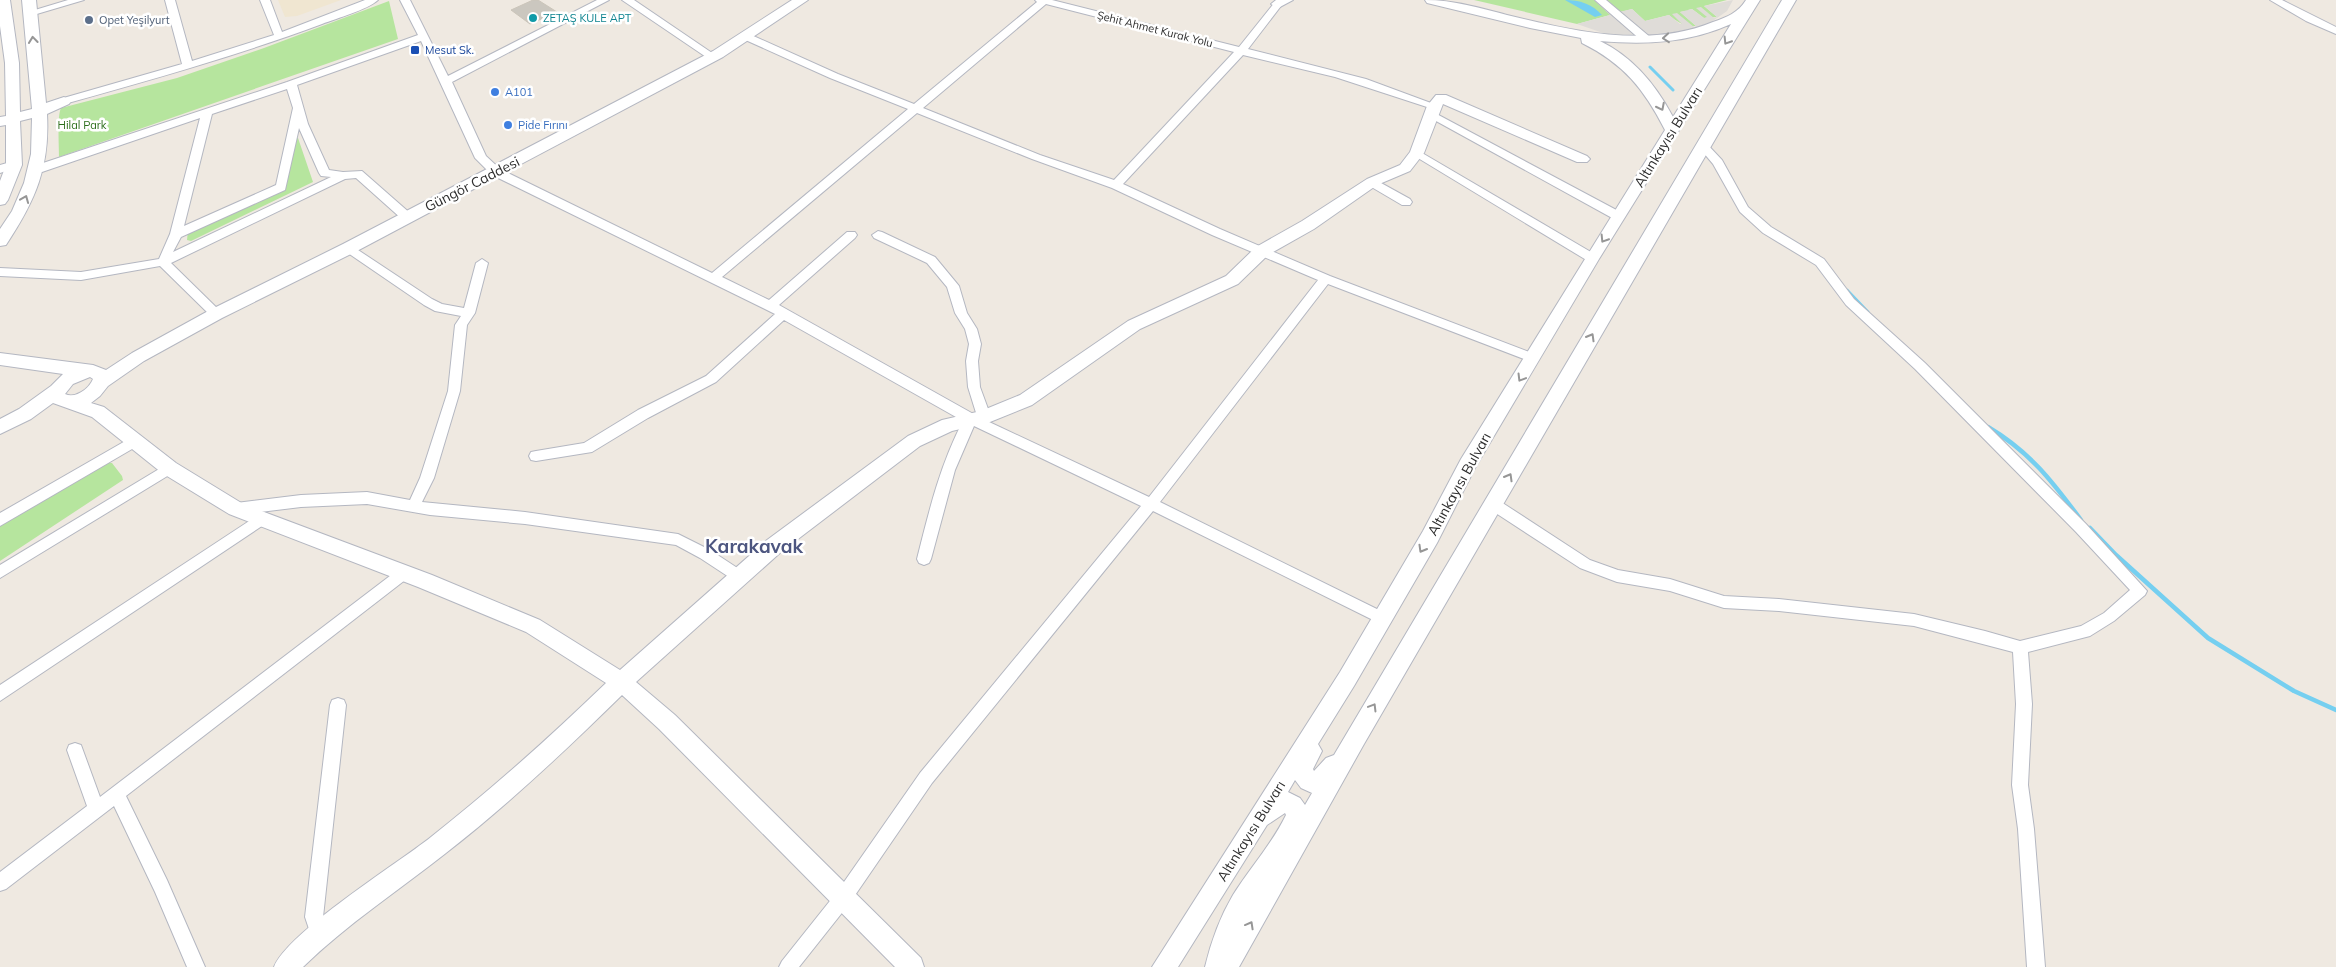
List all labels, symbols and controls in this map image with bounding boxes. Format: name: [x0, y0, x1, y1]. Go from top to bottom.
street label: Şehit Ahmet Kurak Yolu: [1096, 8, 1214, 50]
place label: ZETAŞ KULE APT: [543, 11, 632, 25]
marker: ZETAŞ KULE APT: [527, 12, 539, 24]
place label: Opet Yeşilyurt: [99, 13, 170, 27]
marker: Opet Yeşilyurt: [83, 14, 95, 26]
one-way arrow: [1661, 32, 1669, 43]
one-way arrow: [28, 36, 39, 44]
one-way arrow: [1724, 36, 1733, 45]
place label: Mesut Sk.: [425, 43, 474, 57]
marker: Mesut Sk.: [409, 44, 421, 56]
street label: Altınkayısı Bulvarı: [1630, 83, 1706, 191]
place label: A101: [505, 85, 533, 99]
marker: A101: [489, 86, 501, 98]
one-way arrow: [1655, 102, 1665, 111]
park label: Hilal Park: [58, 118, 107, 132]
place label: Pide Fırını: [518, 118, 568, 132]
marker: Pide Fırını: [502, 119, 514, 131]
street label: Güngör Caddesi: [422, 152, 522, 216]
one-way arrow: [19, 195, 30, 204]
one-way arrow: [1601, 233, 1610, 242]
one-way arrow: [1585, 333, 1595, 342]
one-way arrow: [1517, 373, 1527, 382]
street label: Altınkayısı Bulvarı: [1423, 429, 1495, 539]
one-way arrow: [1503, 473, 1513, 482]
district label: Karakavak: [705, 534, 804, 558]
one-way arrow: [1419, 544, 1429, 553]
one-way arrow: [1367, 704, 1377, 713]
street label: Altınkayısı Bulvarı: [1213, 777, 1289, 885]
one-way arrow: [1243, 921, 1253, 930]

